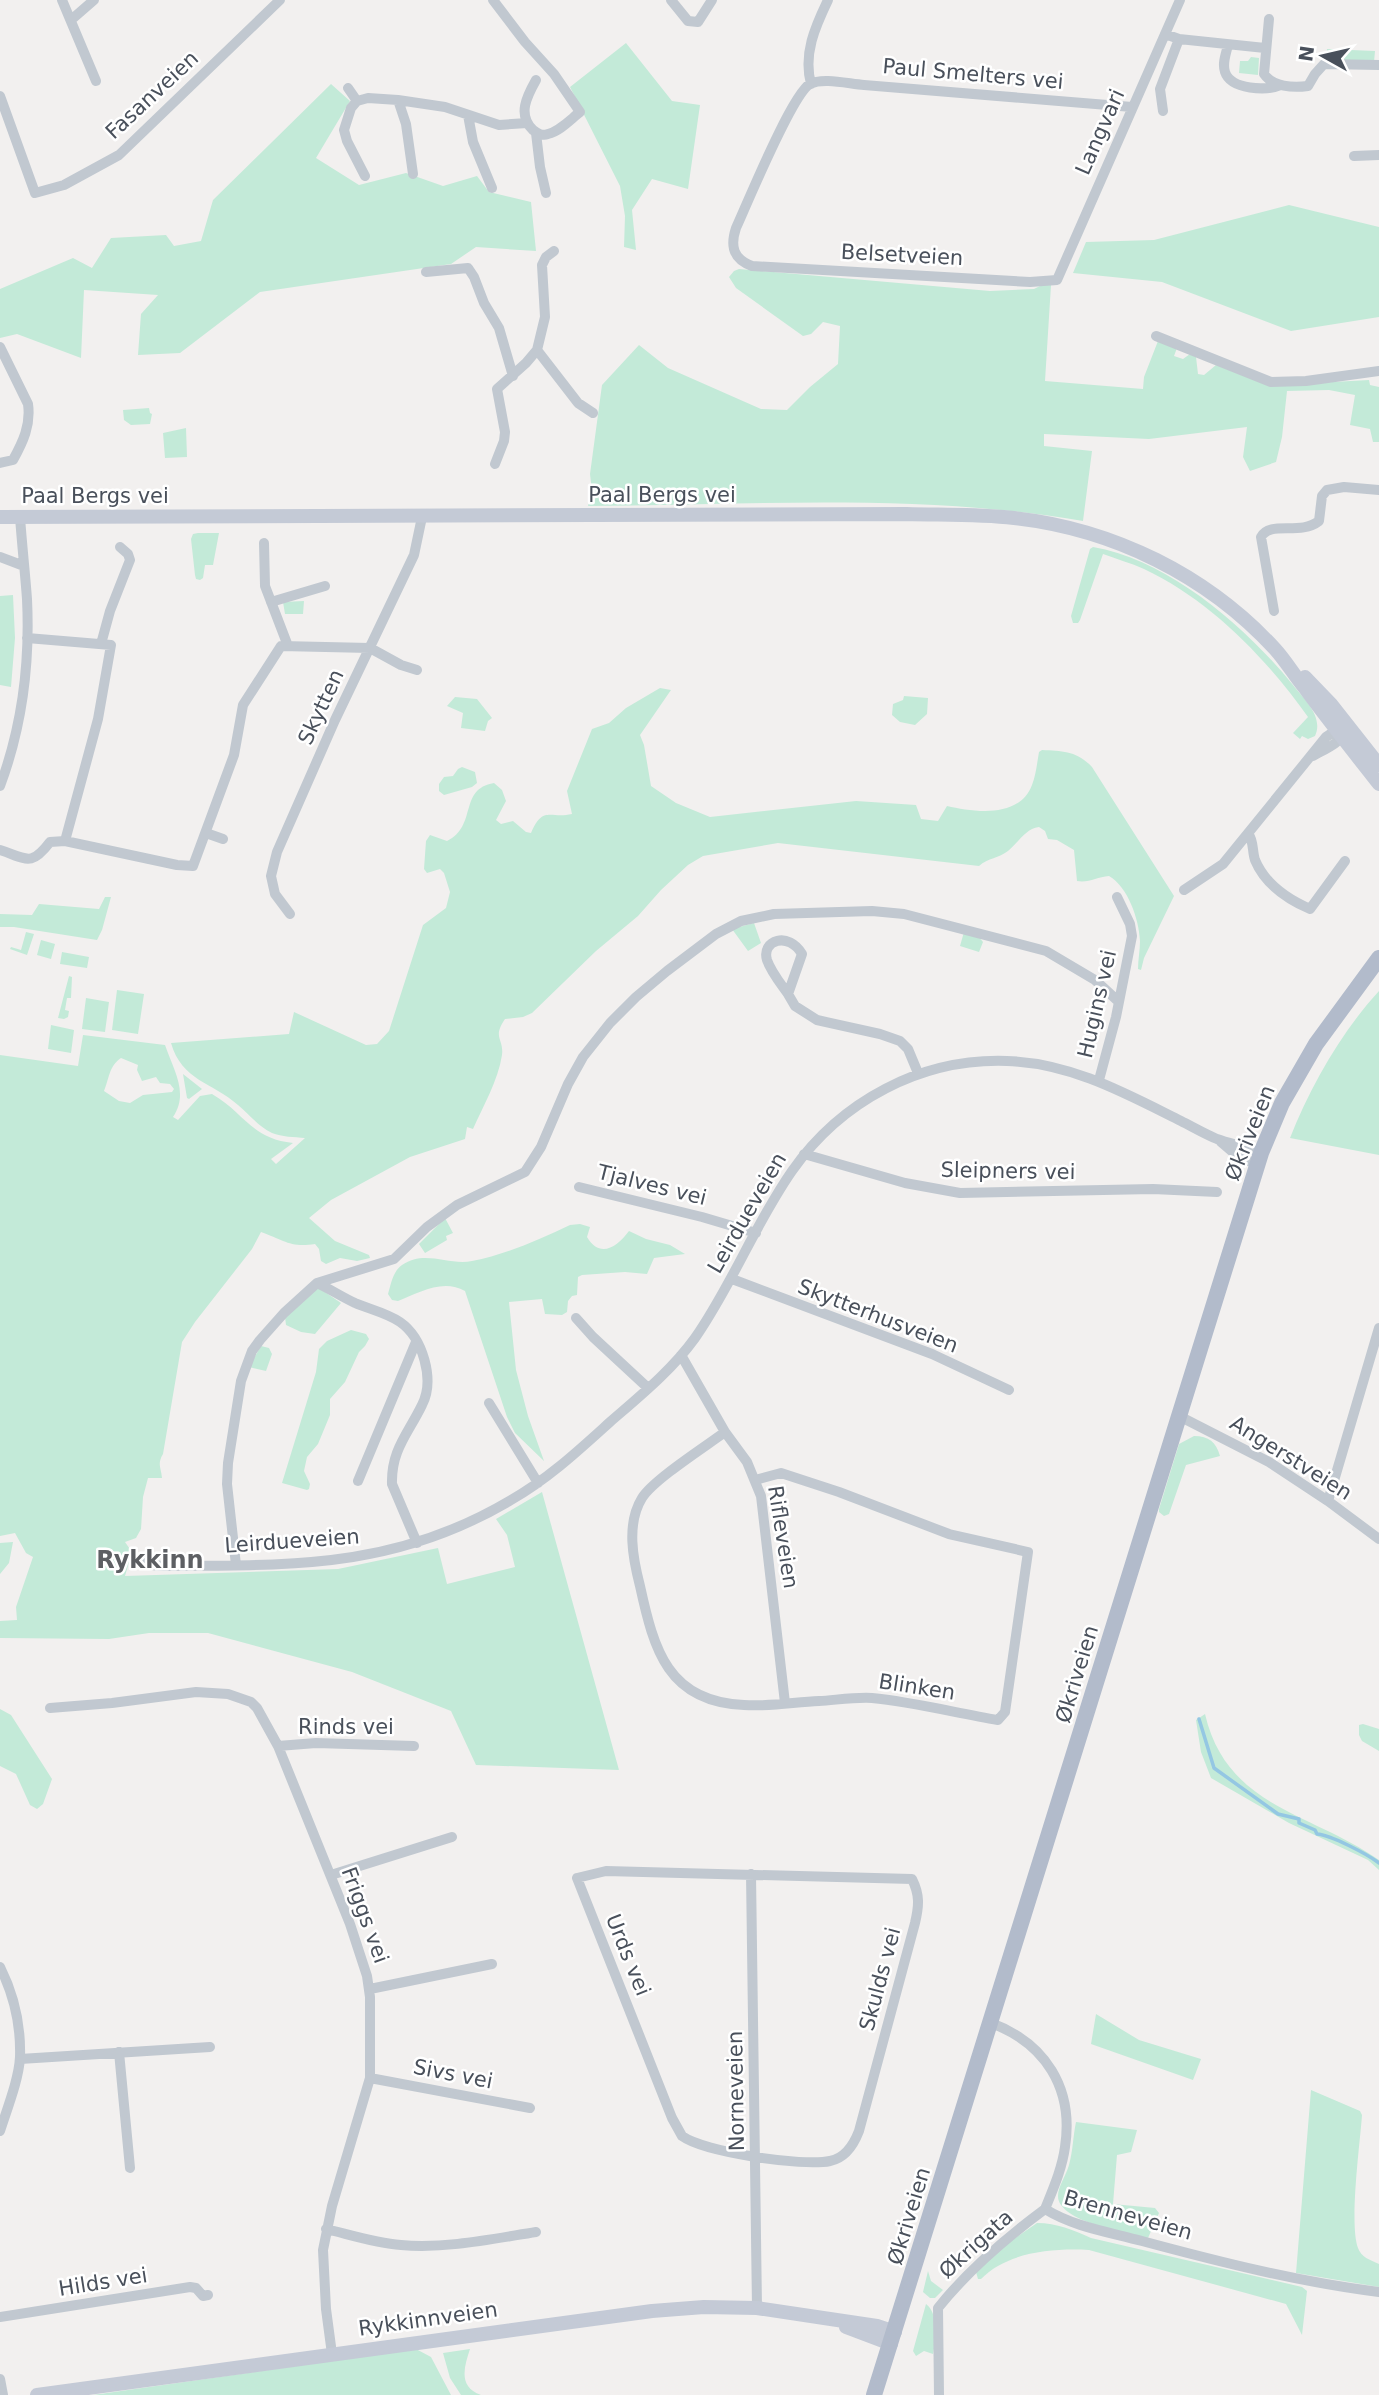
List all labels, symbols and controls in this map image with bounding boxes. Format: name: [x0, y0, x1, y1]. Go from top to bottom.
north arrow: [1288, 21, 1358, 91]
text: N: [1294, 44, 1318, 63]
street label: Fasanveien: [101, 46, 203, 144]
street label: Paul Smelters vei: [882, 54, 1064, 94]
street label: Langvari: [1071, 86, 1129, 178]
street label: Belsetveien: [840, 240, 964, 270]
street label: Paal Bergs vei: [588, 483, 736, 507]
street label: Paal Bergs vei: [21, 484, 169, 508]
street label: Skytten: [293, 666, 349, 748]
street label: Hugins vei: [1073, 948, 1121, 1060]
street label: Økriveien: [1220, 1082, 1280, 1184]
street label: Leirdueveien: [703, 1148, 791, 1278]
street label: Sleipners vei: [940, 1158, 1076, 1184]
street label: Tjalves vei: [594, 1160, 709, 1210]
street label: Skytterhusveien: [794, 1274, 962, 1358]
street label: Angerstveien: [1226, 1411, 1356, 1505]
street label: Rifleveien: [763, 1484, 803, 1590]
street label: Leirdueveien: [224, 1524, 360, 1558]
district label: Rykkinn: [96, 1546, 204, 1574]
street label: Økriveien: [1051, 1622, 1103, 1726]
street label: Blinken: [877, 1669, 957, 1705]
street label: Rinds vei: [298, 1715, 394, 1739]
street label: Friggs vei: [337, 1864, 393, 1966]
street label: Urds vei: [601, 1911, 655, 1999]
street label: Skulds vei: [855, 1925, 905, 2033]
street label: Norneveien: [723, 2031, 749, 2151]
street label: Sivs vei: [411, 2055, 495, 2093]
street label: Økriveien: [883, 2164, 935, 2268]
street label: Brenneveien: [1061, 2185, 1195, 2245]
street label: Økrigata: [934, 2205, 1018, 2283]
street label: Hilds vei: [57, 2263, 149, 2301]
street label: Rykkinnveien: [357, 2297, 499, 2341]

